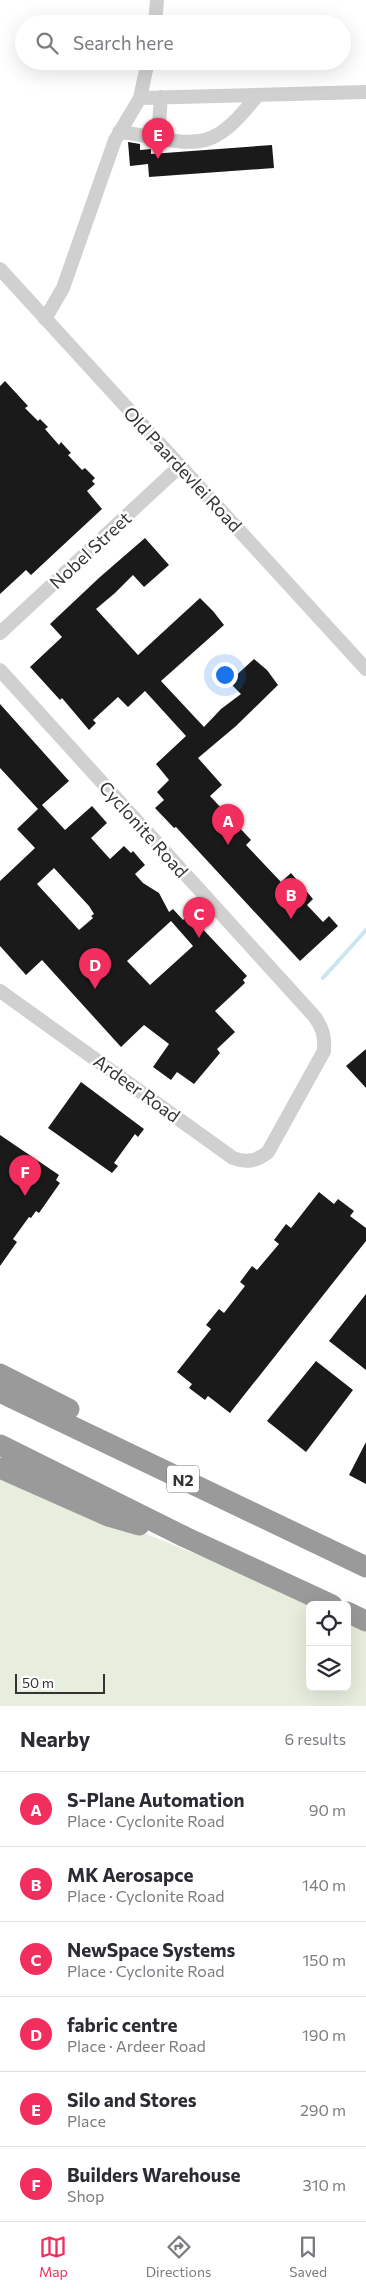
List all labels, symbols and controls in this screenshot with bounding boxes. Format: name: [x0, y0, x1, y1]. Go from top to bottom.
search box: [15, 15, 351, 70]
icon: search: [33, 29, 61, 57]
text: Search here: [73, 31, 173, 54]
pin: E: [142, 118, 174, 159]
street label: Old Paardevlei Road: [119, 402, 247, 536]
street label: Nobel Street: [45, 507, 135, 593]
your location: [212, 662, 238, 688]
street label: Cyclonite Road: [95, 776, 193, 882]
pin: A: [212, 804, 244, 845]
pin: B: [275, 878, 307, 919]
pin: C: [183, 897, 215, 938]
pin: D: [79, 948, 111, 989]
street label: Ardeer Road: [90, 1049, 184, 1127]
pin: F: [9, 1155, 41, 1196]
road number: N2: [167, 1466, 199, 1492]
map controls: [306, 1601, 351, 1691]
button: locate: [306, 1601, 351, 1646]
button: layers: [306, 1646, 351, 1691]
scale bar: [15, 1671, 105, 1694]
text: 50 m: [22, 1674, 54, 1691]
text: Nearby: [20, 1726, 90, 1751]
text: 6 results: [285, 1729, 346, 1748]
text: S-Plane Automation: [67, 1788, 245, 1811]
text: A: [30, 1800, 42, 1819]
text: 90 m: [309, 1800, 346, 1819]
text: Place · Cyclonite Road: [67, 1811, 225, 1830]
text: MK Aerosapce: [67, 1863, 193, 1886]
text: B: [31, 1875, 41, 1894]
text: 140 m: [302, 1875, 346, 1894]
text: Place · Cyclonite Road: [67, 1886, 225, 1905]
text: NewSpace Systems: [67, 1938, 235, 1961]
text: C: [31, 1950, 41, 1969]
text: 150 m: [303, 1950, 346, 1969]
text: Place · Cyclonite Road: [67, 1961, 225, 1980]
text: fabric centre: [67, 2013, 178, 2036]
text: D: [30, 2025, 42, 2044]
text: 190 m: [302, 2025, 346, 2044]
text: Place · Ardeer Road: [67, 2036, 206, 2055]
text: Silo and Stores: [67, 2088, 197, 2111]
text: E: [31, 2100, 41, 2119]
text: 290 m: [300, 2100, 346, 2119]
text: Place: [67, 2111, 106, 2130]
text: Builders Warehouse: [67, 2163, 241, 2186]
text: F: [31, 2175, 41, 2194]
text: 310 m: [303, 2175, 346, 2194]
text: Shop: [67, 2186, 105, 2205]
tab: Map: [39, 2233, 68, 2280]
tab: Directions: [146, 2233, 211, 2280]
tab: Saved: [289, 2233, 327, 2280]

